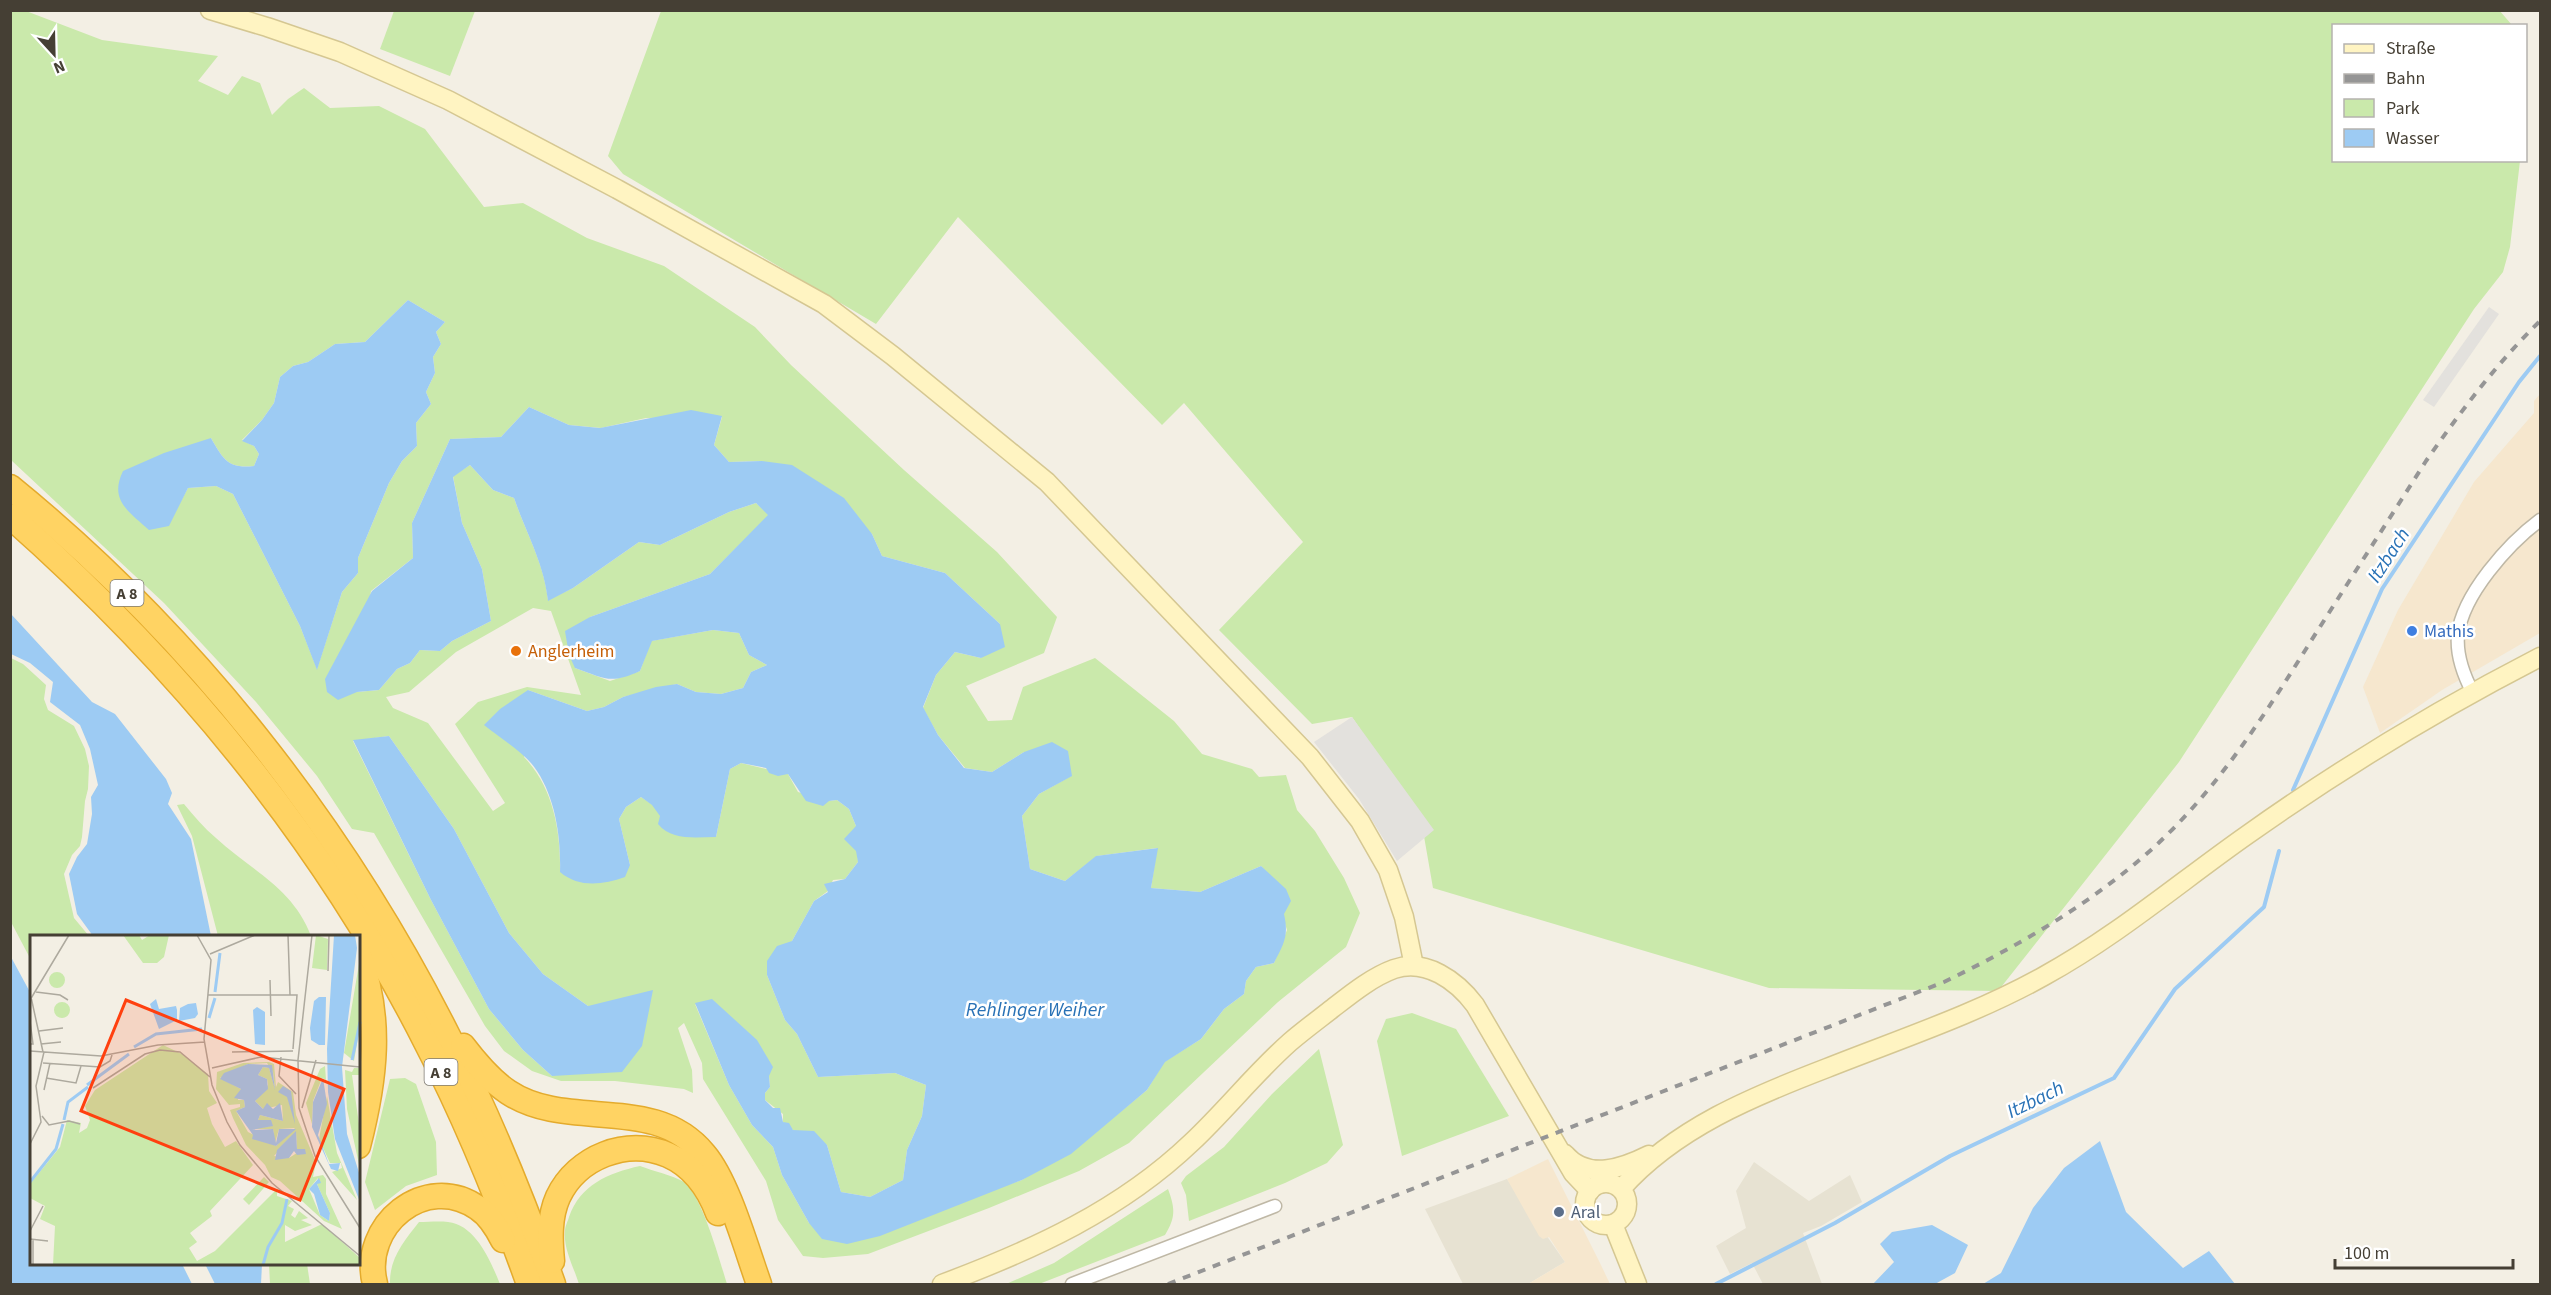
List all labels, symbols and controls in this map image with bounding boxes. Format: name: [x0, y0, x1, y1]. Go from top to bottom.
north arrow: [24, 24, 84, 84]
legend: [2332, 24, 2527, 162]
text: Straße: [2386, 36, 2436, 61]
text: N: [50, 55, 68, 79]
text: Bahn: [2386, 66, 2425, 91]
text: Park: [2386, 96, 2420, 121]
text: Wasser: [2386, 126, 2440, 151]
water label: Itzbach: [2361, 523, 2417, 588]
road number: A 8: [110, 580, 144, 606]
place label: Mathis: [2424, 619, 2474, 644]
marker: Mathis: [2405, 624, 2419, 638]
place label: Anglerheim: [528, 639, 615, 664]
marker: Anglerheim: [509, 644, 523, 658]
inset map: [30, 935, 360, 1265]
water label: Rehlinger Weiher: [966, 996, 1105, 1024]
road number: A 8: [424, 1059, 458, 1085]
water label: Itzbach: [2002, 1074, 2069, 1126]
place label: Aral: [1571, 1200, 1600, 1225]
marker: Aral: [1552, 1205, 1566, 1219]
scale bar: [2335, 1232, 2514, 1270]
text: 100 m: [2344, 1241, 2389, 1266]

